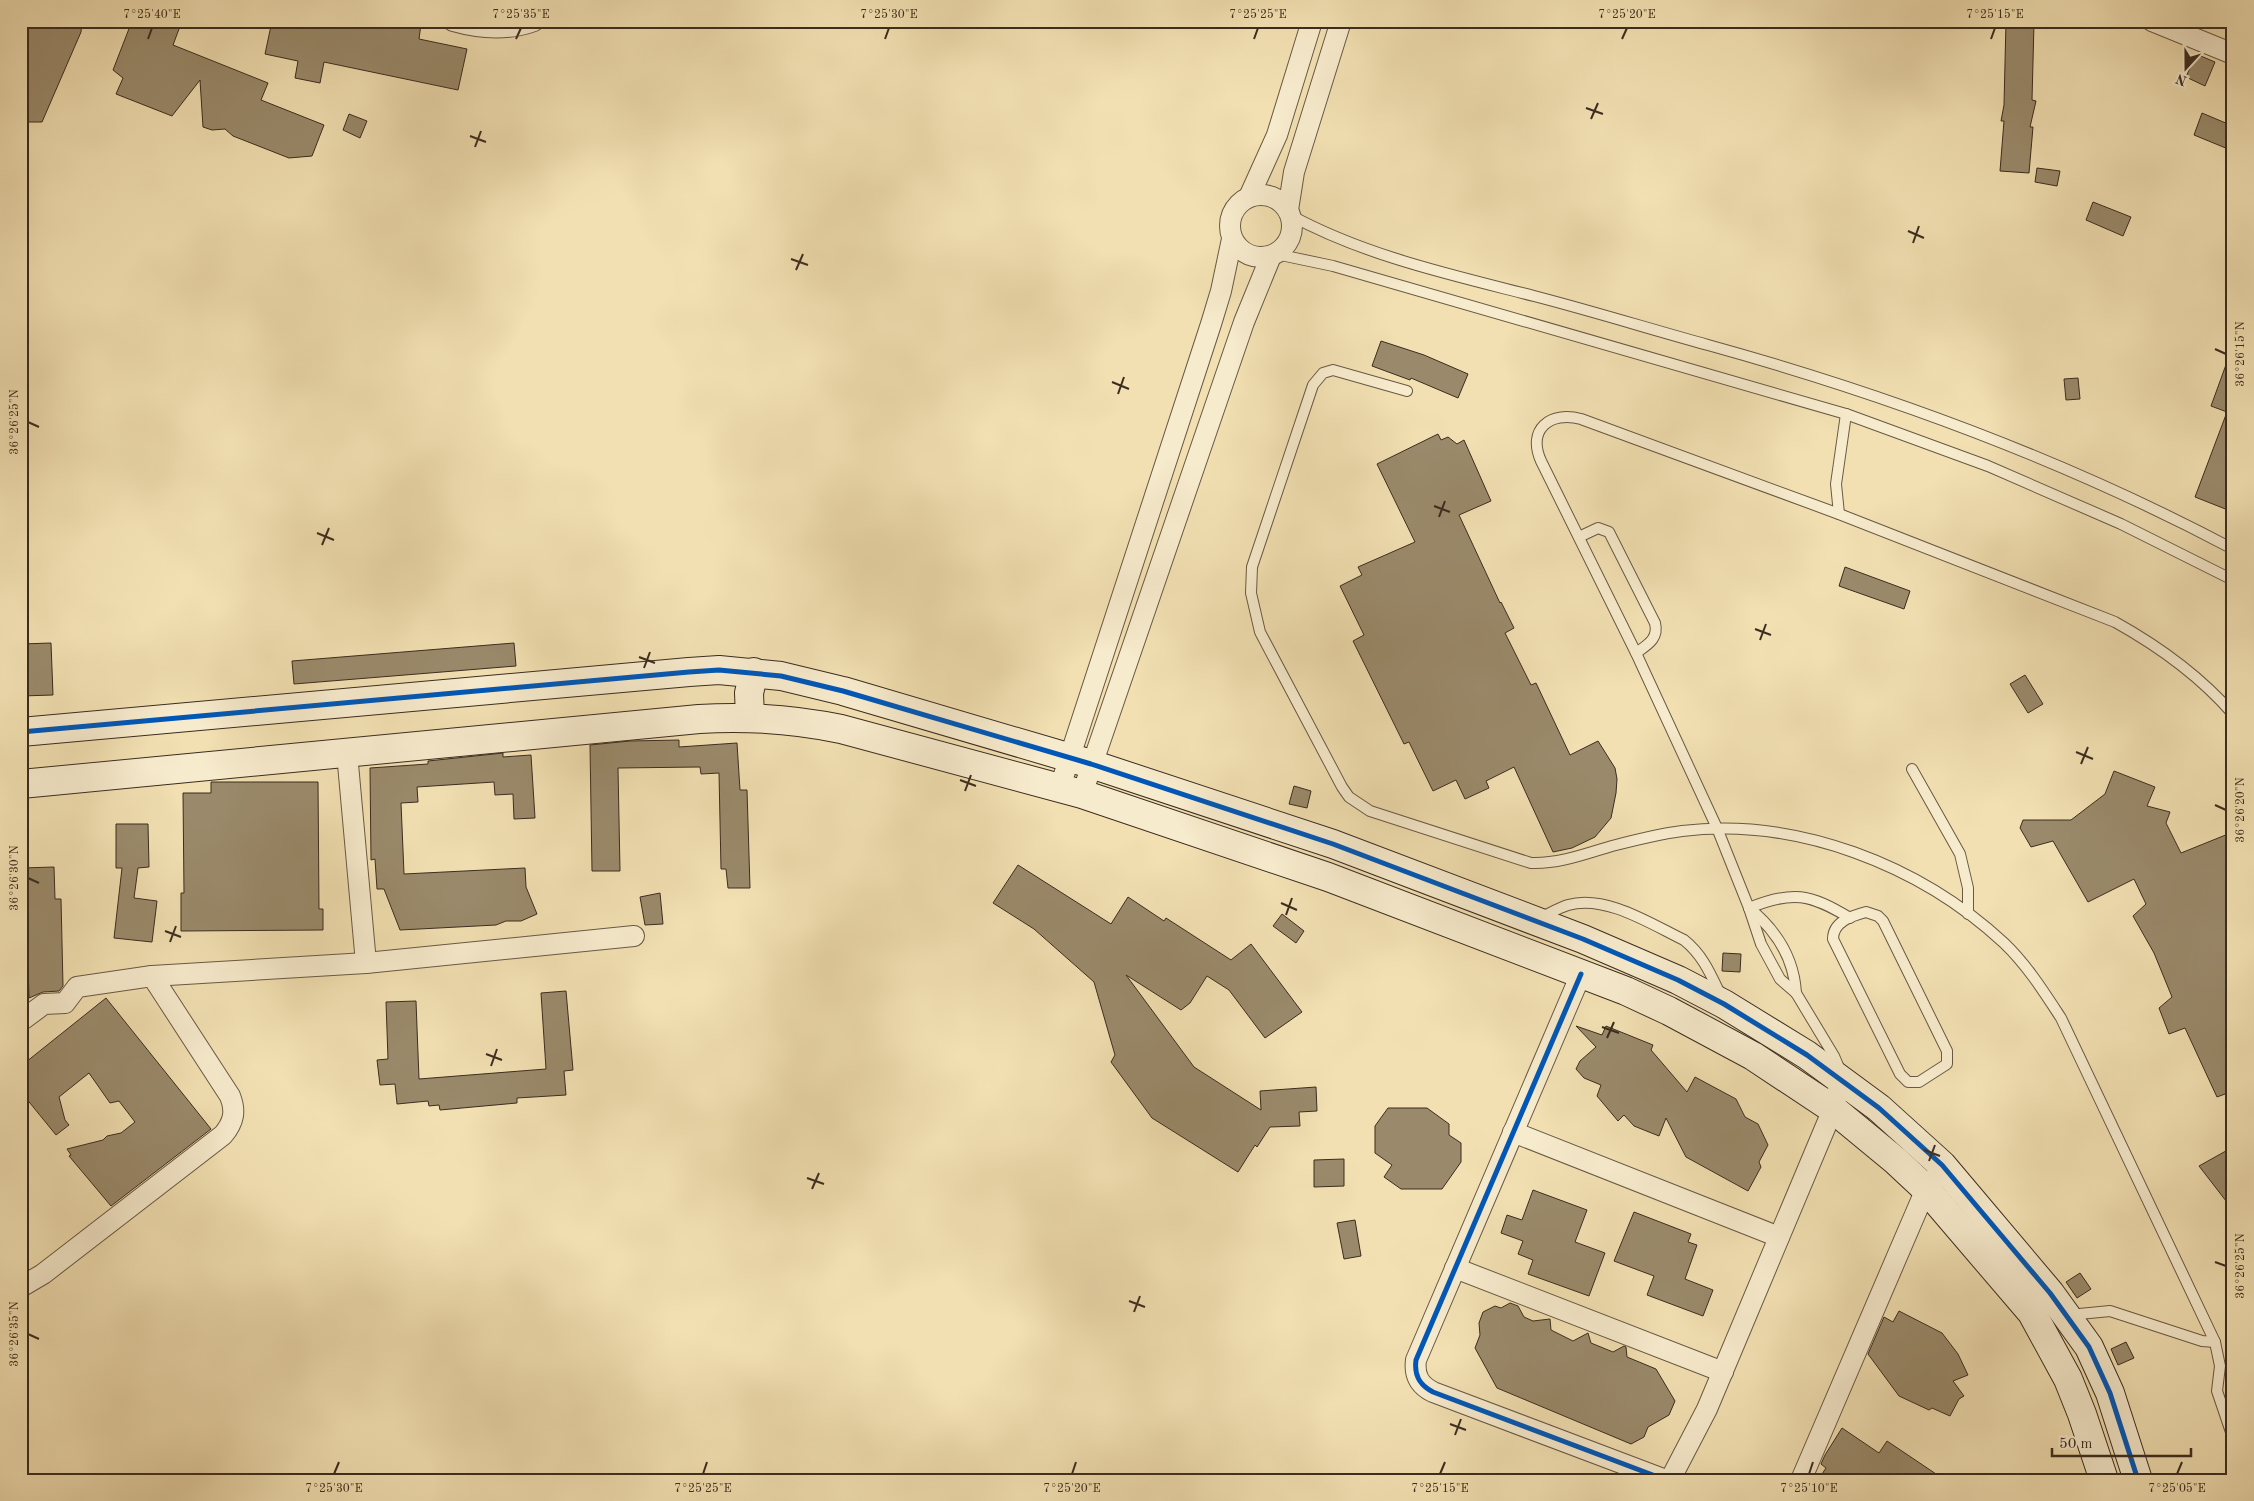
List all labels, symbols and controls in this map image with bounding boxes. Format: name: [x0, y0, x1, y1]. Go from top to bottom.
text: 7°25'40"E: [123, 8, 181, 21]
text: 7°25'35"E: [492, 8, 550, 21]
text: 7°25'30"E: [860, 8, 918, 21]
text: 7°25'25"E: [1229, 8, 1287, 21]
text: 7°25'20"E: [1598, 8, 1656, 21]
text: 7°25'15"E: [1966, 8, 2024, 21]
north arrow: [2162, 42, 2212, 92]
text: N: [2174, 71, 2189, 88]
text: 36°26'15"N: [2234, 321, 2247, 387]
text: 36°26'25"N: [8, 389, 21, 455]
text: 36°26'20"N: [2235, 777, 2247, 843]
text: 36°26'30"N: [9, 845, 21, 911]
text: 36°26'25"N: [2234, 1233, 2247, 1299]
text: 36°26'35"N: [8, 1301, 21, 1367]
scale bar: [2052, 1426, 2190, 1458]
text: 50 m: [2059, 1437, 2093, 1452]
text: 7°25'30"E: [305, 1482, 363, 1495]
text: 7°25'25"E: [674, 1482, 732, 1495]
text: 7°25'20"E: [1043, 1482, 1101, 1495]
text: 7°25'15"E: [1411, 1482, 1469, 1495]
text: 7°25'10"E: [1780, 1482, 1838, 1495]
text: 7°25'05"E: [2148, 1482, 2206, 1495]

